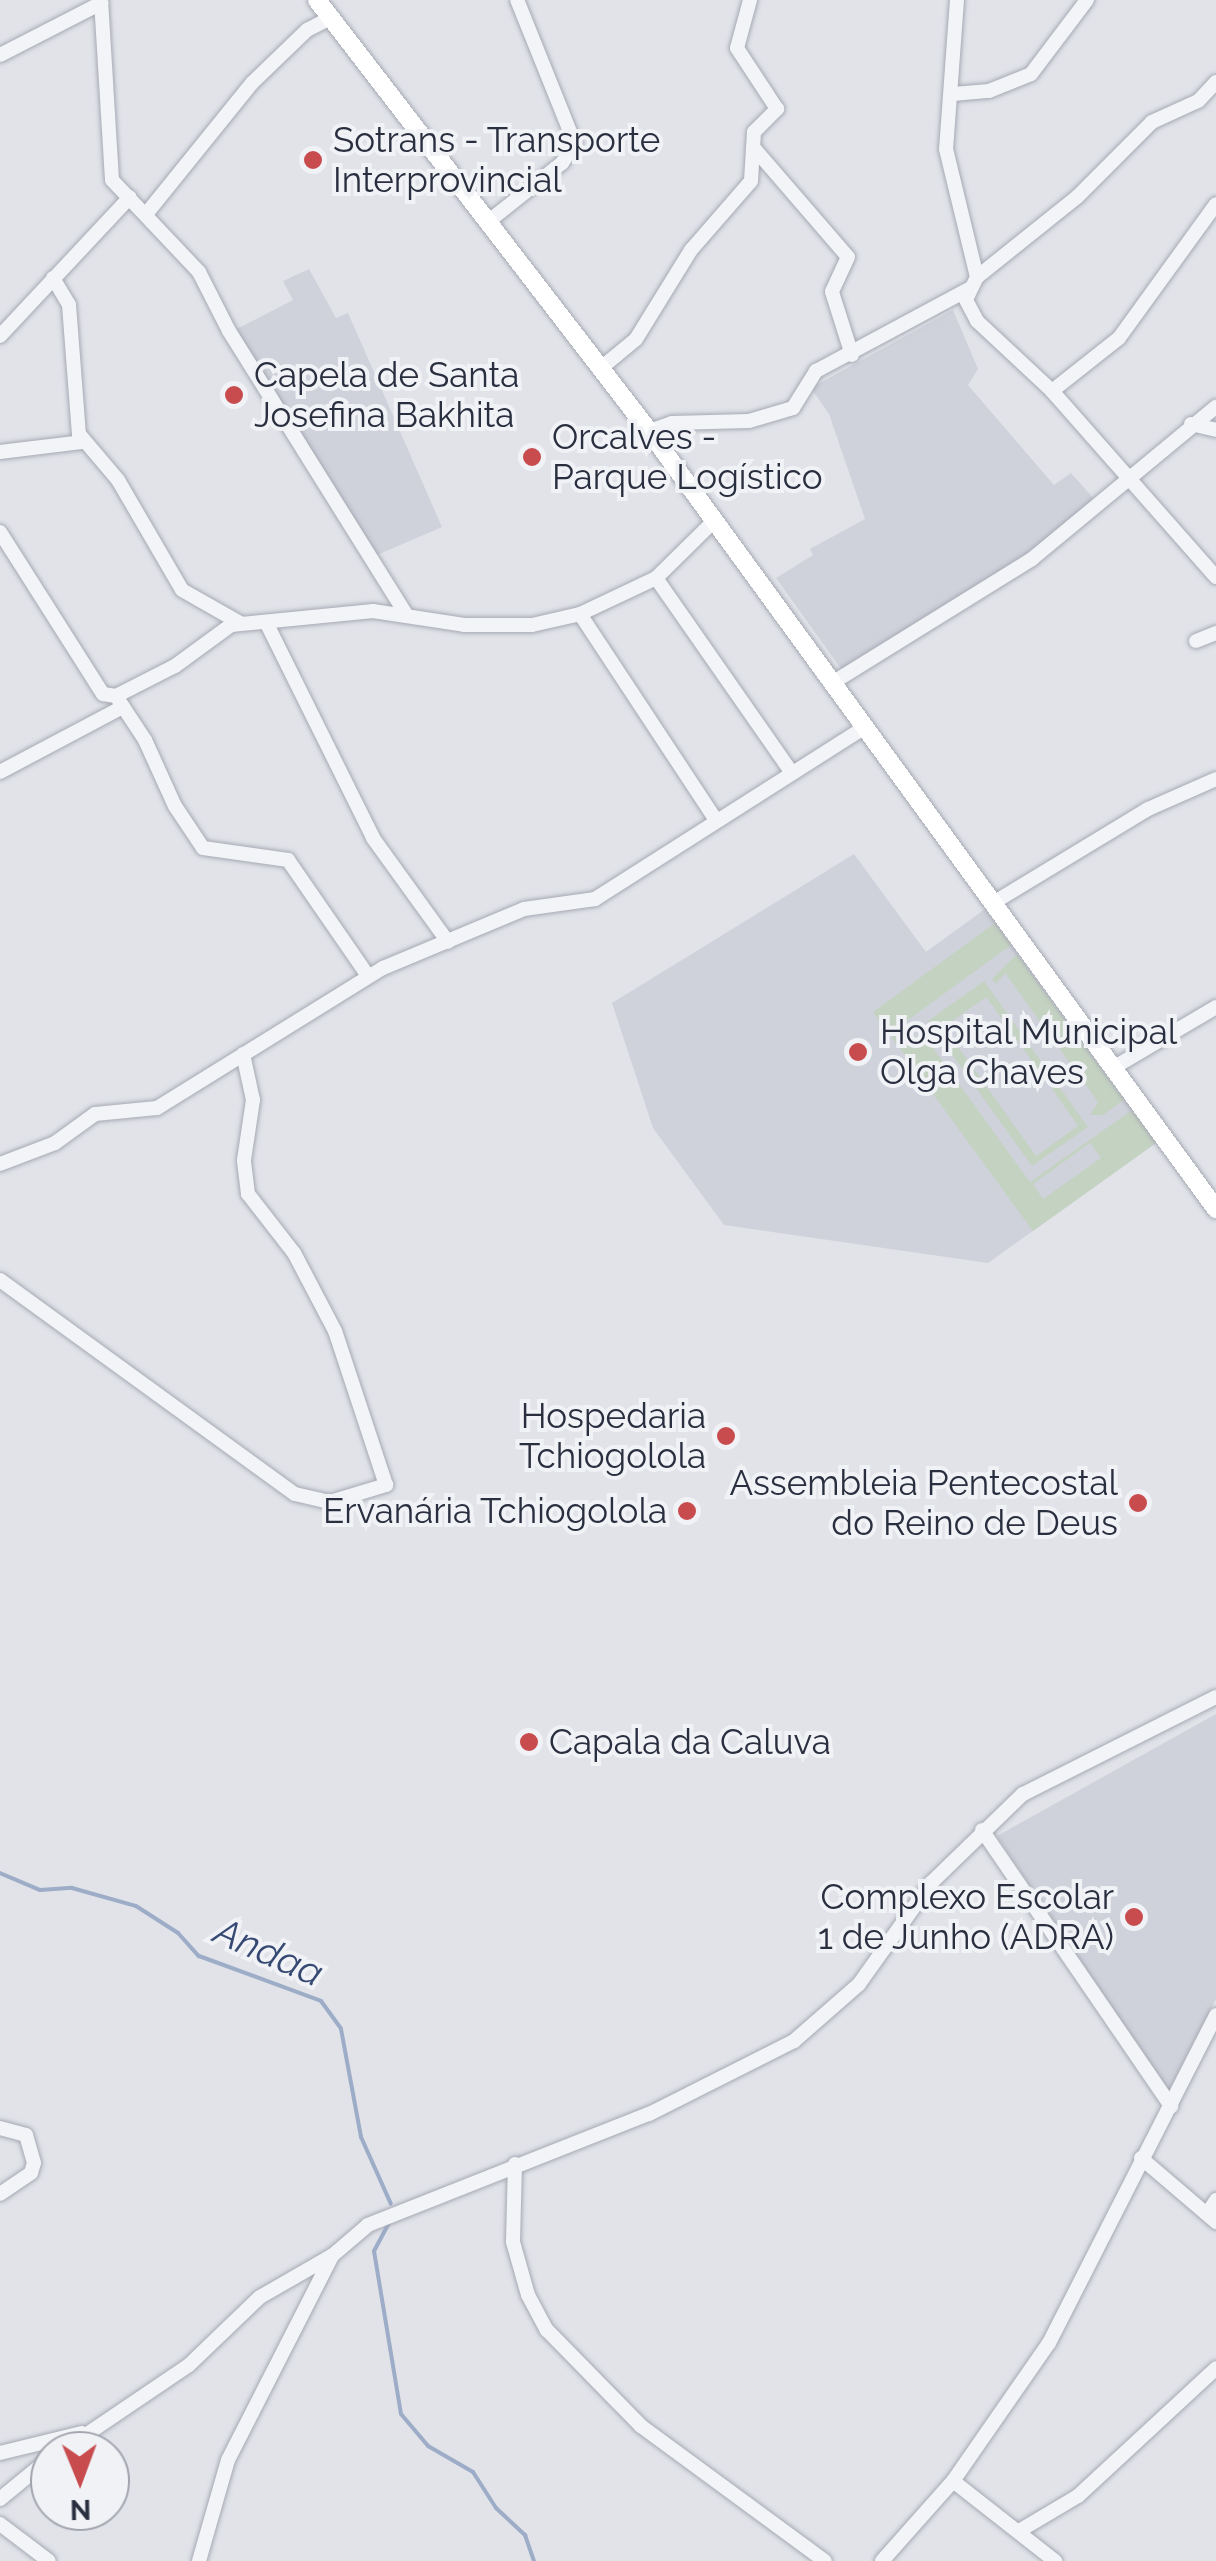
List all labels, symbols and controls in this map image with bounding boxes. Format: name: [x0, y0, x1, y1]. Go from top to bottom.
place label: Sotrans - Transporte Interprovincial: [333, 119, 661, 201]
marker: Sotrans - Transporte Interprovincial: [302, 149, 324, 171]
place label: Capela de Santa Josefina Bakhita: [254, 354, 519, 436]
marker: Capela de Santa Josefina Bakhita: [223, 384, 245, 406]
place label: Orcalves - Parque Logístico: [552, 416, 823, 498]
marker: Orcalves - Parque Logístico: [521, 446, 543, 468]
place label: Hospital Municipal Olga Chaves: [880, 1011, 1178, 1093]
marker: Hospital Municipal Olga Chaves: [845, 1039, 871, 1065]
place label: Hospedaria Tchiogolola: [519, 1395, 706, 1477]
marker: Hospedaria Tchiogolola: [715, 1425, 737, 1447]
place label: Assembleia Pentecostal do Reino de Deus: [730, 1462, 1118, 1544]
place label: Ervanária Tchiogolola: [322, 1490, 667, 1532]
marker: Assembleia Pentecostal do Reino de Deus: [1127, 1492, 1149, 1514]
marker: Ervanária Tchiogolola: [676, 1500, 698, 1522]
place label: Capala da Caluva: [549, 1721, 831, 1763]
marker: Capala da Caluva: [518, 1731, 540, 1753]
place label: Complexo Escolar 1 de Junho (ADRA): [817, 1876, 1114, 1958]
marker: Complexo Escolar 1 de Junho (ADRA): [1123, 1906, 1145, 1928]
water label: Andaa: [208, 1908, 330, 1996]
north arrow: [30, 2431, 130, 2531]
text: N: [70, 2493, 91, 2526]

